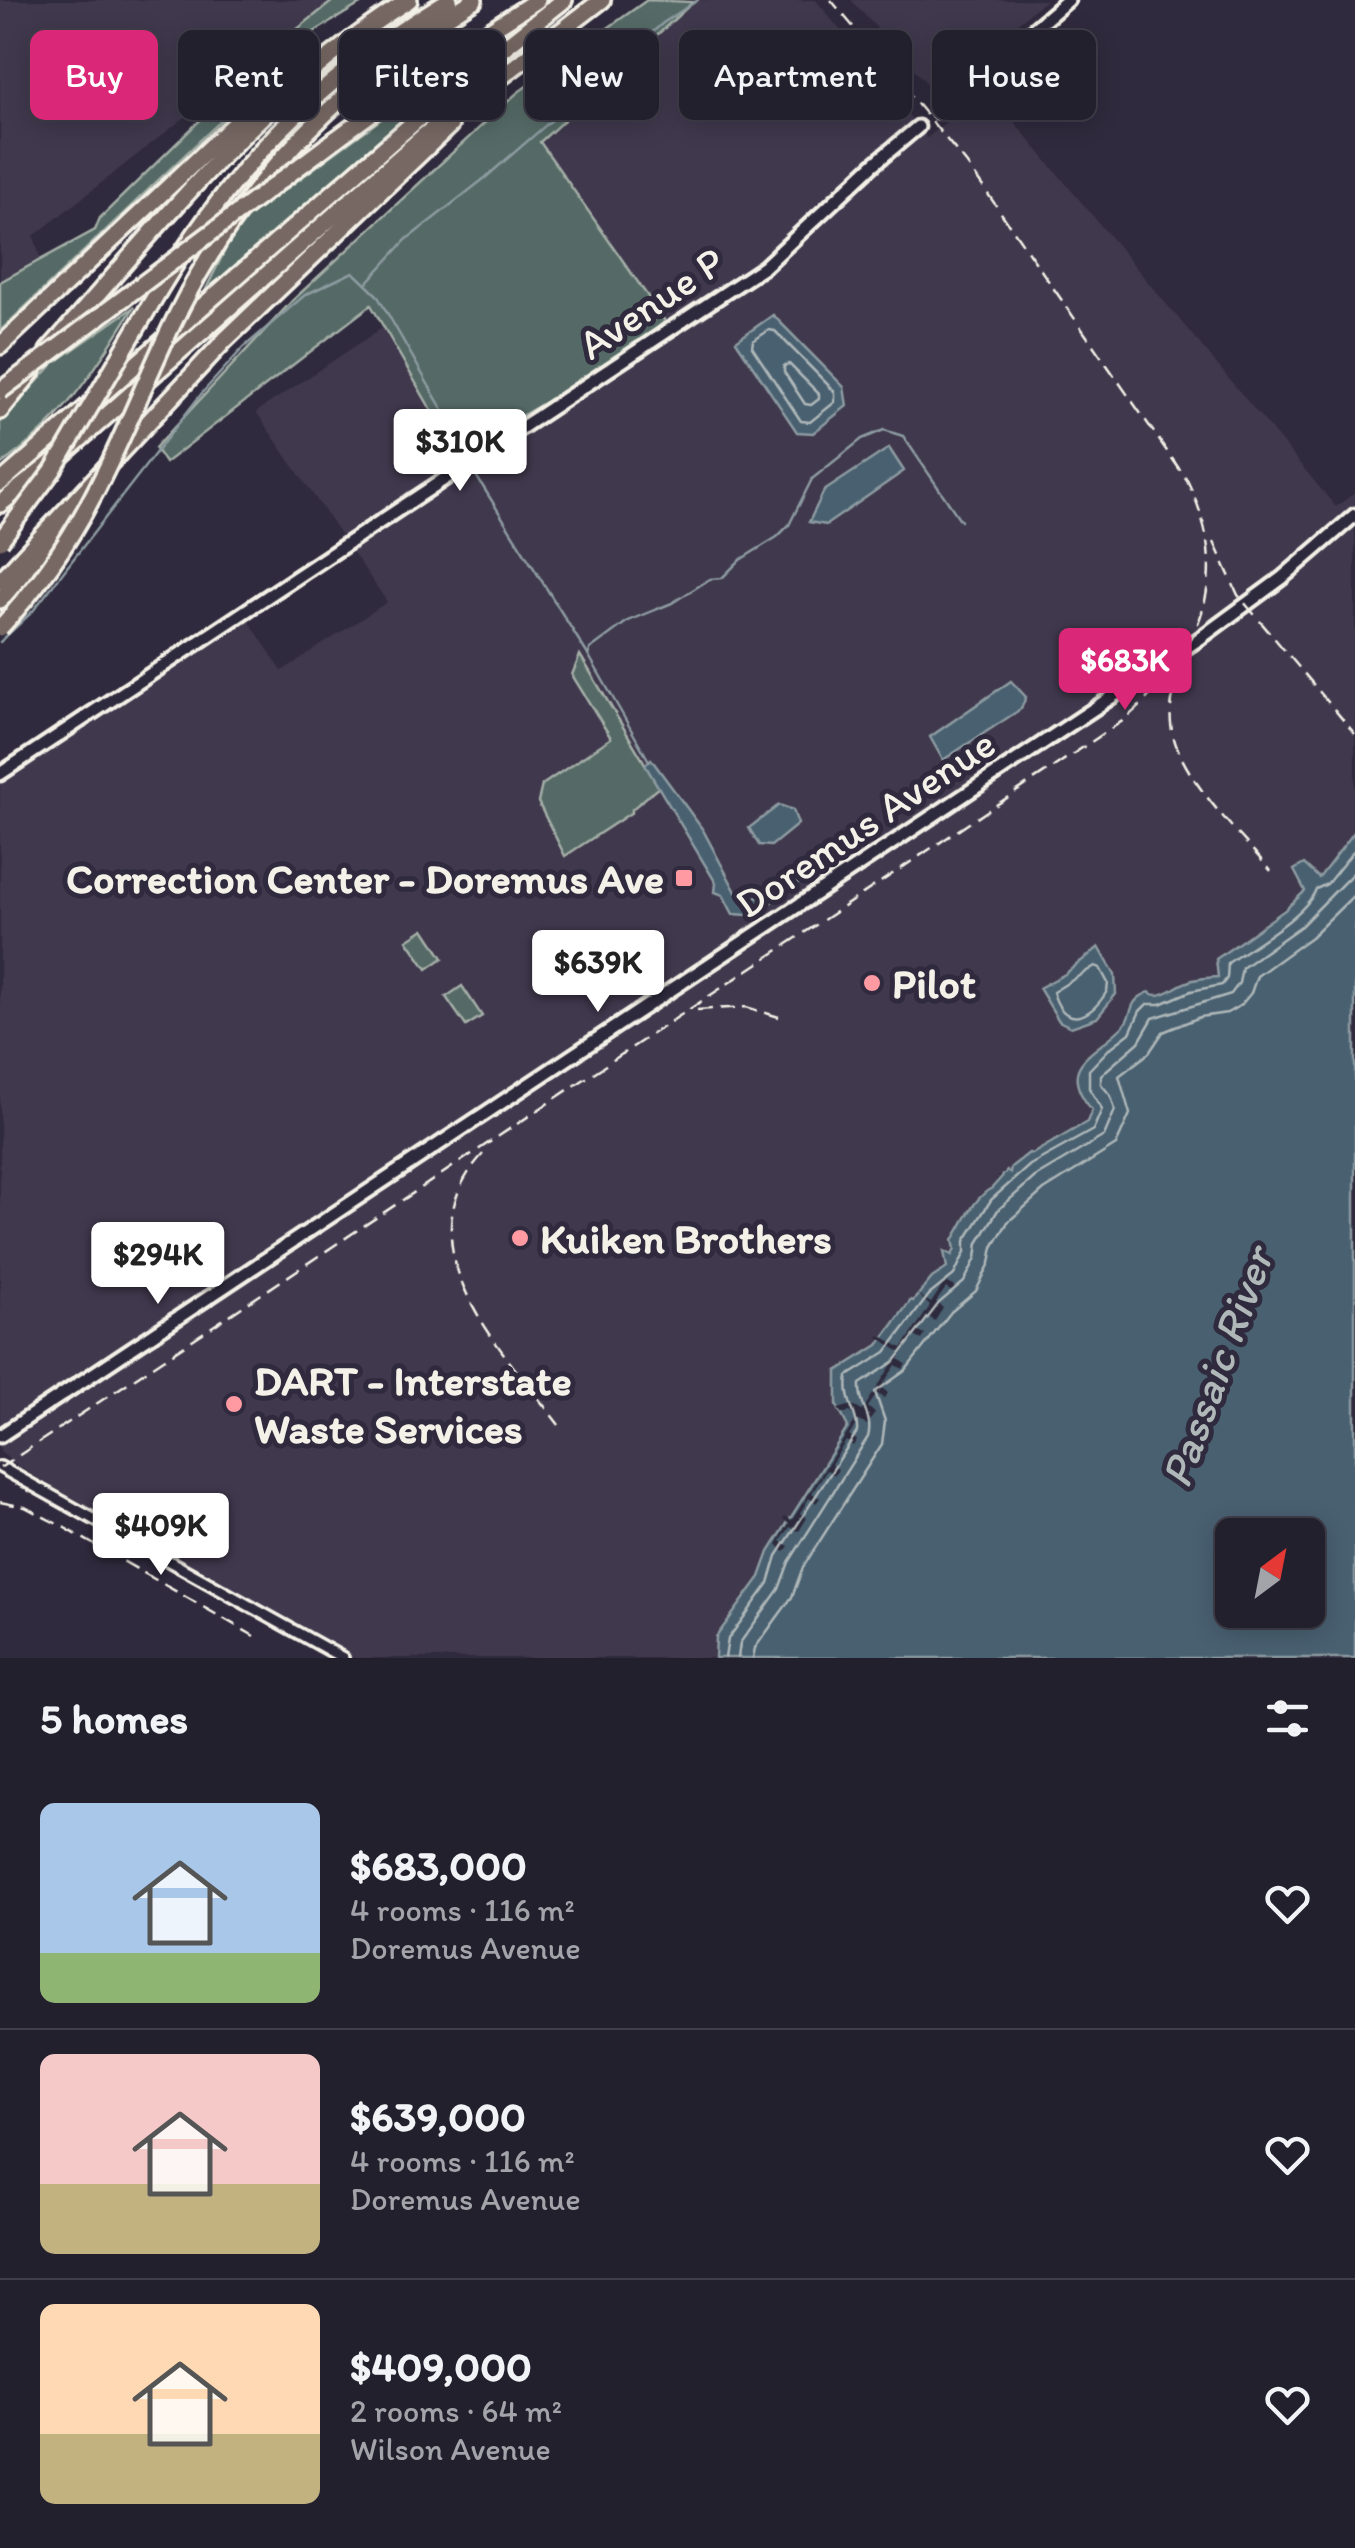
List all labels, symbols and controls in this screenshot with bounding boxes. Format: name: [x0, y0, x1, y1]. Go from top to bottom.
chip: Buy: [30, 30, 158, 120]
chip: Rent: [178, 30, 319, 120]
chip: Filters: [339, 30, 505, 120]
chip: New: [525, 30, 659, 120]
chip: Apartment: [679, 30, 912, 120]
chip: House: [932, 30, 1096, 120]
street label: Avenue P: [568, 236, 734, 370]
pin: $310K: [390, 409, 530, 494]
text: $310K: [416, 422, 504, 460]
pin: $683K: [1055, 628, 1195, 713]
text: $683K: [1081, 641, 1169, 679]
street label: Doremus Avenue: [725, 717, 1005, 929]
place label: Correction Center - Doremus Ave: [66, 853, 664, 904]
marker: Correction Center - Doremus Ave: [673, 867, 695, 889]
pin: $639K: [528, 930, 668, 1015]
text: $639K: [554, 943, 642, 981]
place label: Pilot: [892, 958, 976, 1009]
marker: Pilot: [861, 972, 883, 994]
place label: Kuiken Brothers: [540, 1213, 832, 1264]
pin: $294K: [88, 1222, 228, 1307]
marker: Kuiken Brothers: [509, 1227, 531, 1249]
text: $294K: [113, 1235, 203, 1273]
water label: Passaic River: [1148, 1235, 1286, 1494]
place label: DART - Interstate Waste Services: [254, 1355, 572, 1454]
marker: DART - Interstate Waste Services: [223, 1393, 245, 1415]
pin: $409K: [91, 1493, 231, 1578]
text: $409K: [115, 1506, 207, 1544]
north arrow: [1215, 1518, 1325, 1628]
map controls: [1215, 1518, 1325, 1628]
icon: filters: [1260, 1691, 1315, 1746]
text: 5 homes: [40, 1693, 188, 1744]
text: $683,000: [350, 1840, 527, 1891]
icon: home: [120, 1843, 240, 1963]
icon: heart: [1260, 1876, 1315, 1931]
text: 4 rooms · 116 m²: [350, 1891, 575, 1929]
text: Doremus Avenue: [350, 1929, 581, 1967]
text: $639,000: [350, 2091, 526, 2142]
icon: home: [120, 2094, 240, 2214]
icon: heart: [1260, 2127, 1315, 2182]
text: 4 rooms · 116 m²: [350, 2142, 575, 2180]
text: Doremus Avenue: [350, 2180, 581, 2218]
text: $409,000: [350, 2341, 532, 2392]
icon: home: [120, 2344, 240, 2464]
icon: heart: [1260, 2377, 1315, 2432]
text: 2 rooms · 64 m²: [350, 2392, 562, 2430]
text: Wilson Avenue: [350, 2430, 551, 2468]

